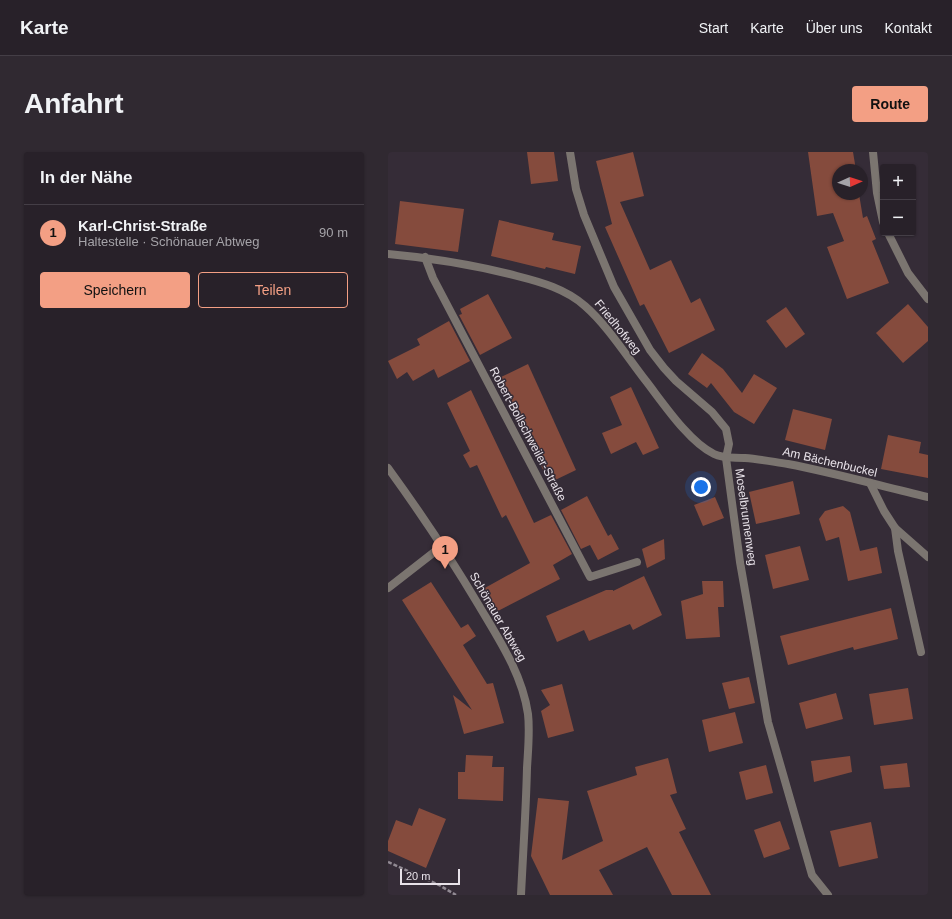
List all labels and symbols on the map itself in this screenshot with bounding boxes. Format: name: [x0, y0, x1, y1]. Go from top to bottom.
north arrow: [832, 164, 868, 200]
street label: Friedhofweg: [592, 297, 644, 357]
street label: Robert-Bollschweiler-Straße: [487, 364, 570, 504]
street label: Am Bächenbuckel: [781, 444, 879, 480]
street label: Moselbrunnenweg: [732, 467, 760, 567]
your location: [691, 477, 711, 497]
pin: 1: [432, 536, 458, 569]
street label: Schönauer Abtweg: [467, 570, 529, 664]
scale bar: [400, 867, 460, 886]

